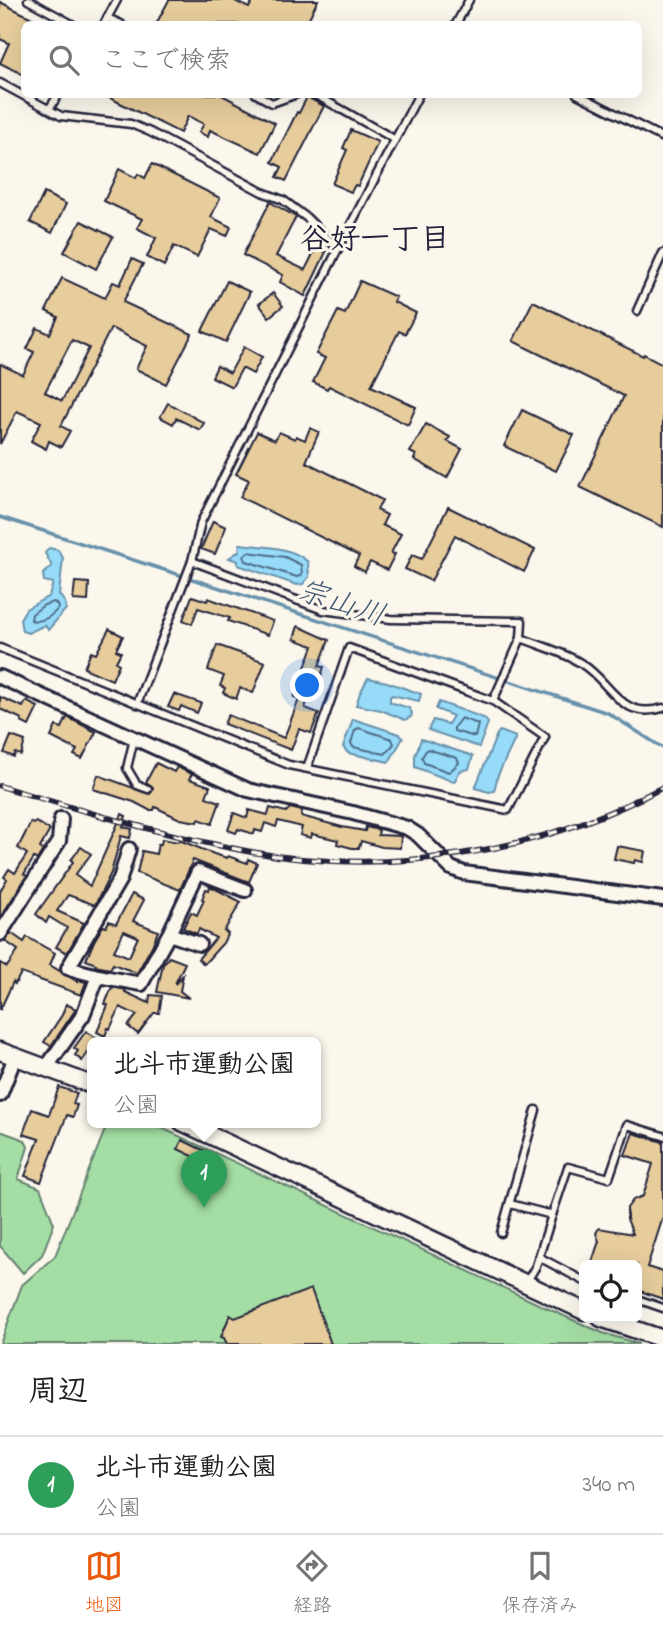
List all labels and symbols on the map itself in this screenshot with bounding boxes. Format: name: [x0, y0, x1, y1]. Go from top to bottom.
district label: 谷好一丁目: [300, 219, 450, 263]
water label: 宗山川: [291, 570, 391, 640]
your location: [290, 668, 324, 702]
pin: 1: [181, 1150, 227, 1208]

